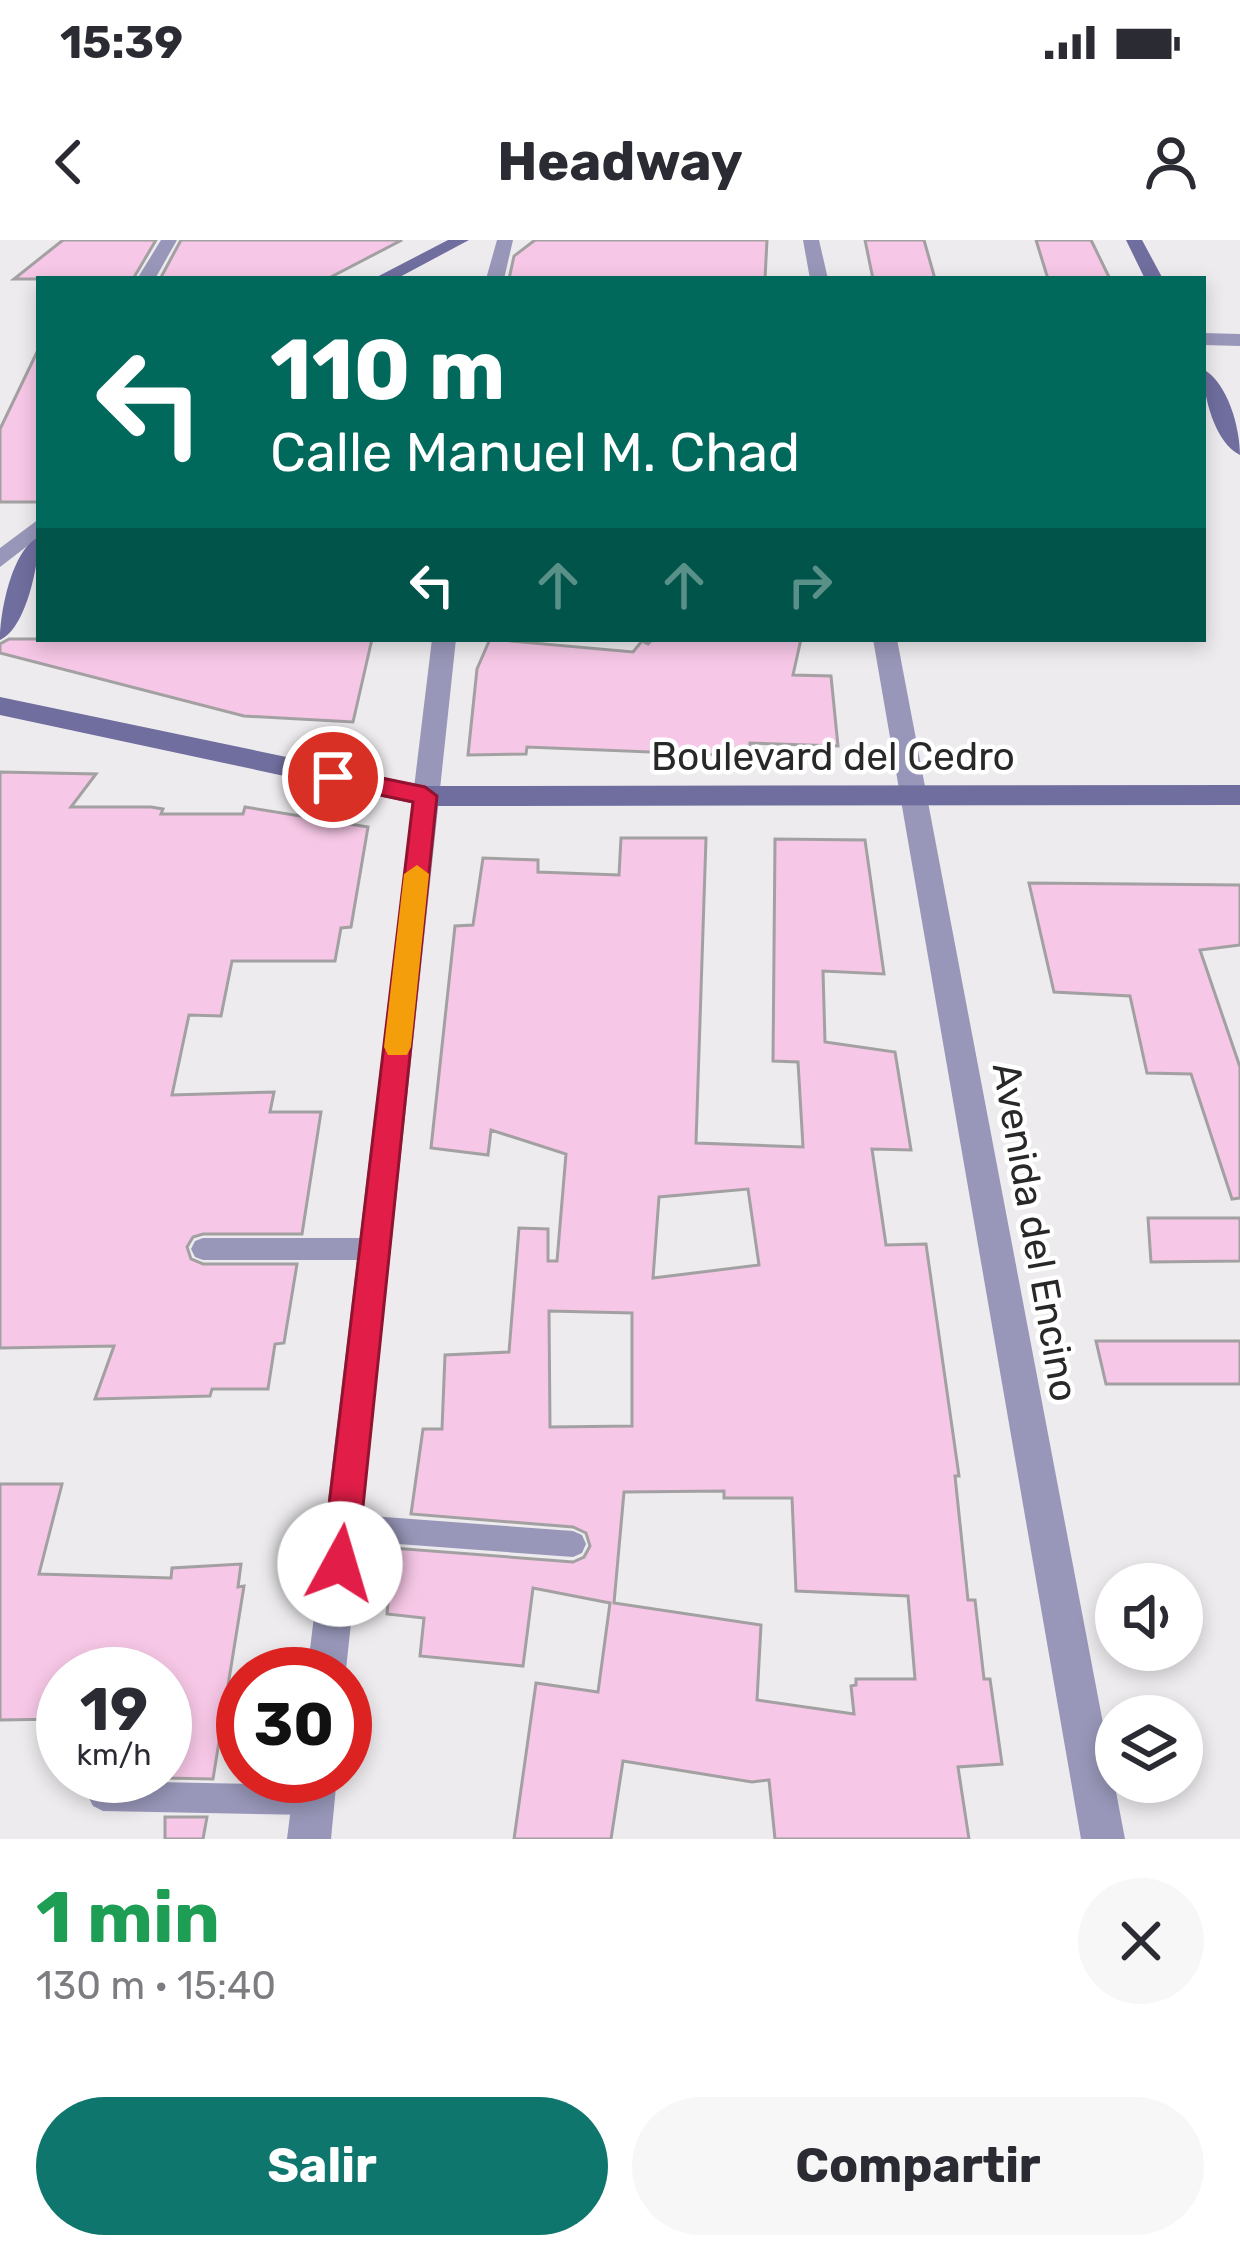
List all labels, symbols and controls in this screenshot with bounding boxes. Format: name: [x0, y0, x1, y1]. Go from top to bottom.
text: 15:39: [60, 16, 183, 69]
icon: back: [36, 129, 102, 195]
icon: person: [1138, 129, 1204, 195]
text: Headway: [497, 130, 743, 194]
text: 110 m: [270, 320, 505, 420]
icon: left: [72, 324, 228, 480]
text: Calle Manuel M. Chad: [270, 421, 800, 485]
icon: left: [399, 552, 465, 618]
icon: ahead: [525, 552, 591, 618]
icon: ahead: [651, 552, 717, 618]
icon: right: [777, 552, 843, 618]
pin: [282, 726, 384, 828]
street label: Boulevard del Cedro: [651, 734, 1015, 780]
icon: arrive: [300, 744, 366, 810]
street label: Avenida del Encino: [983, 1059, 1087, 1405]
position arrow: [277, 1501, 403, 1627]
map controls: [1095, 1563, 1203, 1803]
button: sound: [1095, 1563, 1203, 1671]
speed limit sign: 30: [216, 1647, 372, 1803]
text: 19: [80, 1674, 148, 1745]
button: layers: [1095, 1695, 1203, 1803]
text: km/h: [77, 1737, 151, 1773]
text: 1 min: [36, 1875, 220, 1960]
button: close: [1078, 1878, 1204, 2004]
text: 130 m · 15:40: [36, 1963, 276, 2009]
button: Salir: [36, 2097, 608, 2235]
button: Compartir: [632, 2097, 1204, 2235]

